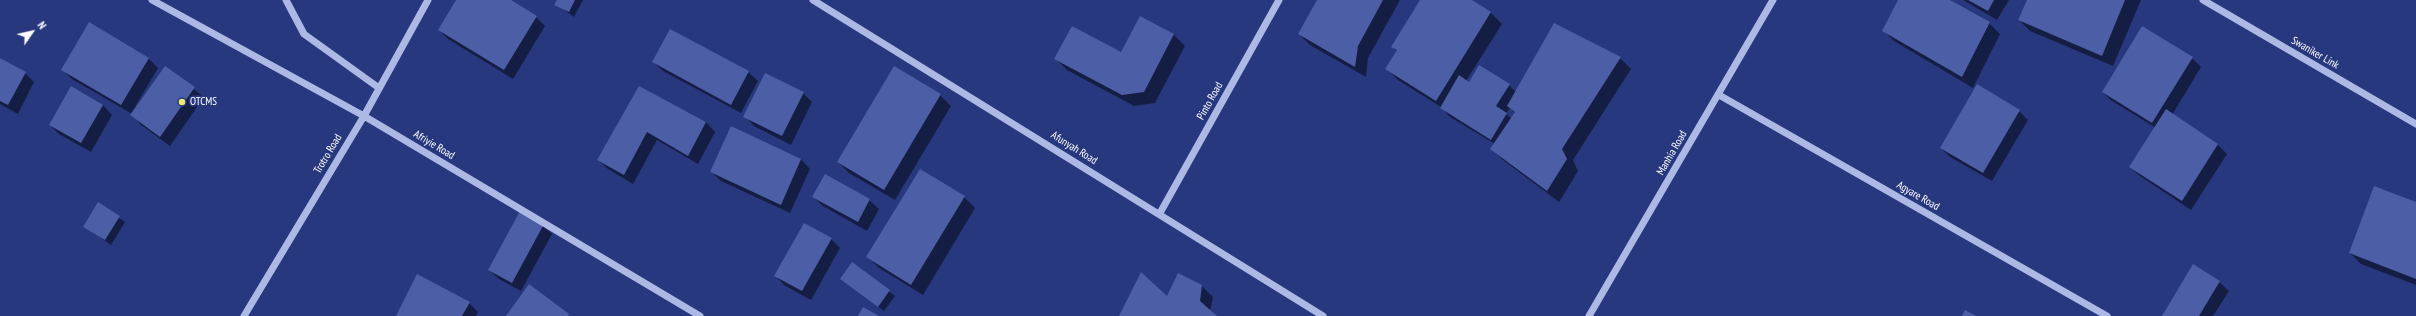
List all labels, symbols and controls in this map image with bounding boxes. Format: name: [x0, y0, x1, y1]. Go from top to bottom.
north arrow: [12, 12, 52, 52]
text: N: [34, 19, 49, 32]
street label: Swaniker Link: [2289, 34, 2341, 72]
street label: Pinto Road: [1194, 80, 1226, 122]
place label: OTCMS: [190, 95, 217, 109]
marker: OTCMS: [177, 97, 187, 107]
street label: Afriyie Road: [411, 128, 457, 162]
street label: Manhia Road: [1654, 128, 1690, 178]
street label: Afunyah Road: [1048, 129, 1100, 167]
street label: Trotro Road: [311, 132, 345, 176]
street label: Agyare Road: [1894, 179, 1942, 213]

